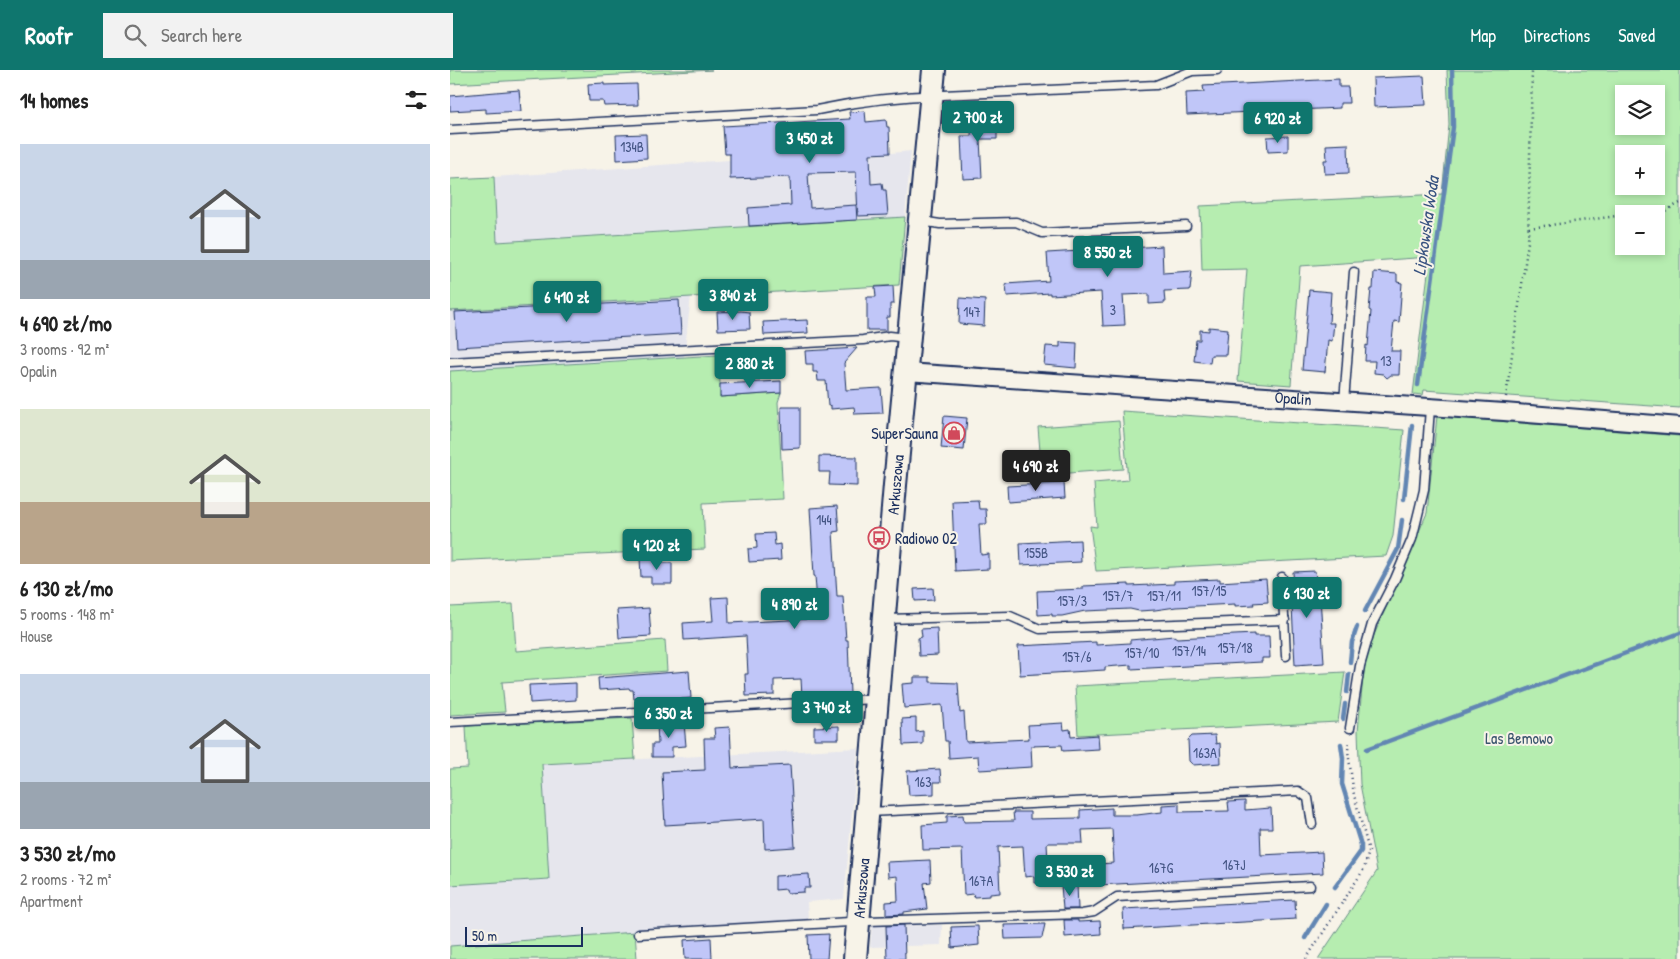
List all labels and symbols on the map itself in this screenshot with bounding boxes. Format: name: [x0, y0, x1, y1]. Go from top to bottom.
pin: 2 700 zł: [926, 100, 1030, 143]
pin: 6 920 zł: [1226, 102, 1330, 144]
pin: 3 450 zł: [758, 122, 862, 164]
house number: 134B: [620, 137, 644, 156]
water label: Lipkowska Woda: [1406, 173, 1445, 277]
pin: 8 550 zł: [1056, 236, 1160, 278]
pin: 3 840 zł: [681, 278, 785, 321]
pin: 6 410 zł: [515, 280, 619, 323]
house number: 3: [1110, 300, 1116, 319]
house number: 147: [963, 302, 981, 321]
pin: 2 880 zł: [698, 346, 802, 389]
house number: 13: [1380, 351, 1392, 370]
street label: Opalin: [1274, 386, 1312, 410]
shop icon: SuperSauna: [942, 421, 966, 445]
place label: SuperSauna: [871, 422, 938, 444]
pin: 4 690 zł: [984, 450, 1088, 492]
street label: Arkuszowa: [882, 454, 909, 516]
house number: 144: [816, 510, 832, 529]
bus stop icon: Radiowo 02: [867, 526, 891, 550]
place label: Radiowo 02: [895, 527, 958, 549]
pin: 4 120 zł: [605, 528, 709, 571]
house number: 155B: [1024, 543, 1048, 562]
pin: 6 130 zł: [1255, 576, 1359, 619]
house number: 157/15: [1192, 581, 1227, 600]
house number: 157/7: [1103, 586, 1133, 605]
house number: 157/11: [1147, 586, 1181, 605]
pin: 4 890 zł: [743, 588, 847, 630]
house number: 157/3: [1057, 591, 1087, 610]
house number: 157/18: [1218, 638, 1253, 657]
house number: 157/14: [1172, 641, 1206, 660]
house number: 157/10: [1124, 643, 1160, 662]
house number: 157/6: [1062, 647, 1092, 666]
pin: 3 740 zł: [775, 690, 879, 733]
pin: 6 350 zł: [617, 696, 721, 739]
park label: Las Bemowo: [1485, 727, 1553, 749]
house number: 163A: [1193, 743, 1217, 762]
house number: 163: [915, 772, 931, 791]
pin: 3 530 zł: [1018, 854, 1122, 897]
house number: 167J: [1223, 855, 1245, 874]
street label: Arkuszowa: [847, 857, 874, 919]
house number: 167G: [1149, 858, 1173, 877]
house number: 167A: [969, 871, 993, 890]
scale bar: [465, 924, 582, 947]

